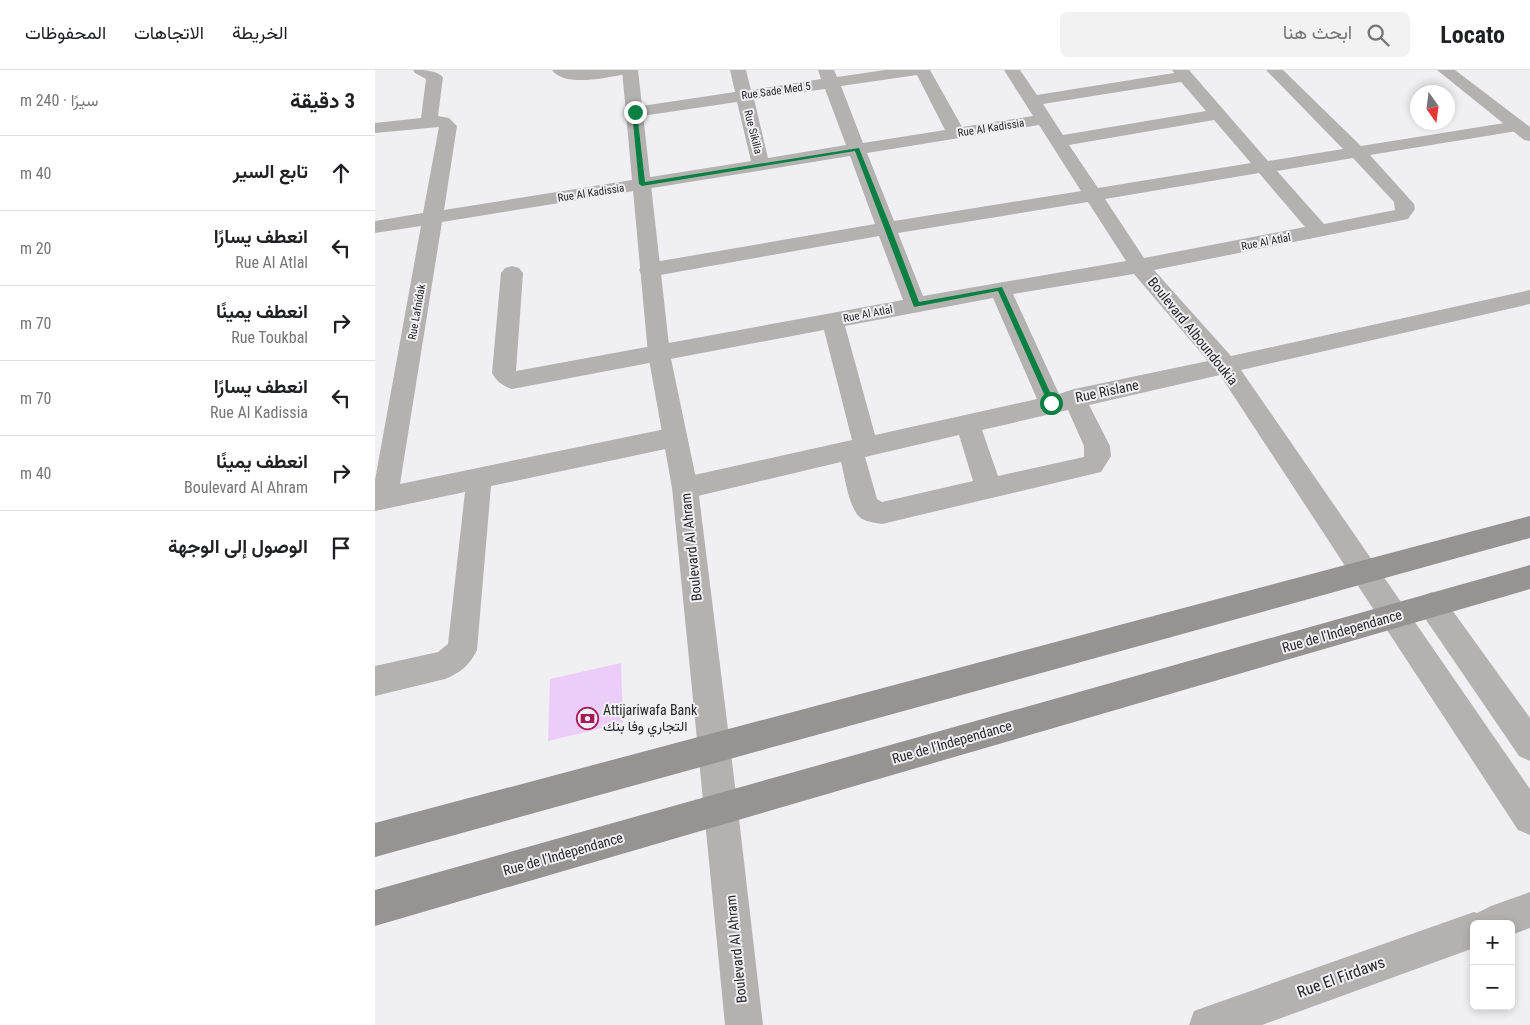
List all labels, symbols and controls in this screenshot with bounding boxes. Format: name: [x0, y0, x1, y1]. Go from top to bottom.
search box: [1060, 12, 1410, 57]
text: ابحث هنا: [1283, 21, 1352, 44]
icon: search: [1364, 21, 1392, 49]
text: Locato: [1440, 21, 1505, 49]
text: المحفوظات: [25, 22, 106, 43]
text: الاتجاهات: [134, 22, 204, 43]
text: الخريطة: [232, 22, 288, 43]
street label: Rue Sade Med 5: [741, 80, 811, 102]
north arrow: [1410, 85, 1455, 130]
text: 3 دقيقة: [290, 89, 355, 113]
text: سيرًا · 240 m: [20, 91, 98, 110]
route end: [624, 101, 647, 124]
street label: Rue Sikilia: [741, 109, 765, 155]
street label: Rue Al Kadissia: [957, 116, 1025, 140]
icon: ahead: [327, 159, 355, 187]
text: تابع السير: [233, 160, 308, 183]
text: 40 m: [20, 164, 52, 183]
street label: Rue Al Kadissia: [557, 181, 625, 205]
text: انعطف يسارًا: [214, 225, 308, 248]
street label: Rue Al Atlal: [1240, 231, 1292, 253]
icon: left: [327, 234, 355, 262]
text: 20 m: [20, 239, 52, 258]
text: Rue Al Atlal: [235, 253, 308, 272]
street label: Boulevard Alboundoukia: [1145, 274, 1241, 388]
street label: Rue Lafnidak: [406, 283, 428, 341]
text: انعطف يمينًا: [216, 300, 308, 323]
street label: Rue Al Atlal: [842, 303, 894, 325]
icon: right: [327, 309, 355, 337]
text: 70 m: [20, 314, 52, 333]
text: Rue Toukbal: [231, 328, 308, 347]
text: انعطف يسارًا: [214, 375, 308, 398]
street label: Rue Rislane: [1074, 376, 1141, 406]
icon: left: [327, 384, 355, 412]
text: 70 m: [20, 389, 52, 408]
route start: [1040, 392, 1063, 415]
text: Rue Al Kadissia: [210, 403, 308, 422]
text: انعطف يمينًا: [216, 450, 308, 473]
icon: right: [327, 459, 355, 487]
text: 40 m: [20, 464, 52, 483]
text: Boulevard Al Ahram: [184, 478, 308, 497]
street label: Boulevard Al Ahram: [677, 492, 705, 602]
icon: arrive: [327, 534, 355, 562]
text: الوصول إلى الوجهة: [168, 535, 308, 558]
street label: Rue de l'Independance: [1280, 606, 1404, 656]
place label: Attijariwafa Bank التجاري وفا بنك: [603, 702, 698, 738]
bank icon: Attijariwafa Bank التجاري وفا بنك: [575, 706, 599, 730]
street label: Rue de l'Independance: [890, 717, 1014, 767]
street label: Rue de l'Independance: [501, 829, 625, 879]
street label: Boulevard Al Ahram: [722, 894, 750, 1004]
map controls: [1470, 920, 1515, 1010]
button: +: [1470, 920, 1515, 965]
street label: Rue El Firdaws: [1294, 952, 1388, 1002]
button: −: [1470, 965, 1515, 1010]

